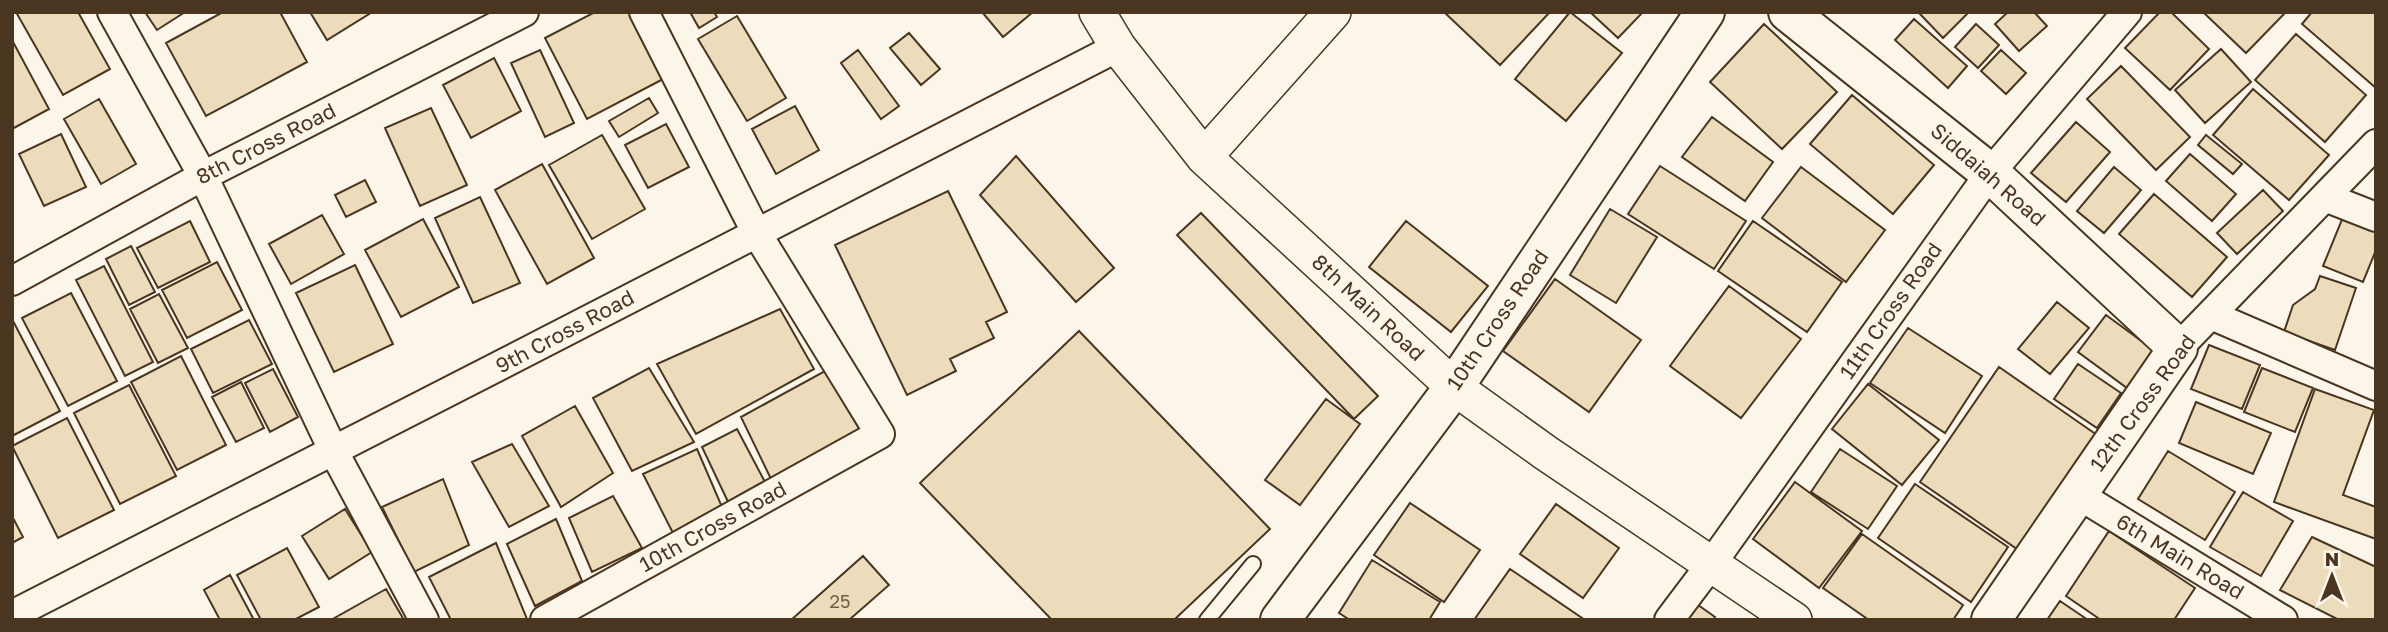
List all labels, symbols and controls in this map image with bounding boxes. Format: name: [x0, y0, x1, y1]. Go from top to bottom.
street label: 8th Cross Road: [191, 97, 340, 189]
street label: Siddaiah Road: [1926, 117, 2051, 231]
street label: 11th Cross Road: [1833, 237, 1947, 384]
street label: 10th Cross Road: [1441, 244, 1554, 395]
street label: 8th Main Road: [1307, 248, 1430, 366]
street label: 9th Cross Road: [491, 284, 638, 379]
street label: 12th Cross Road: [2084, 329, 2201, 476]
street label: 10th Cross Road: [635, 475, 790, 577]
street label: 6th Main Road: [2112, 508, 2249, 604]
north arrow: [2297, 541, 2367, 611]
text: N: [2325, 547, 2339, 570]
house number: 25: [830, 590, 850, 612]

